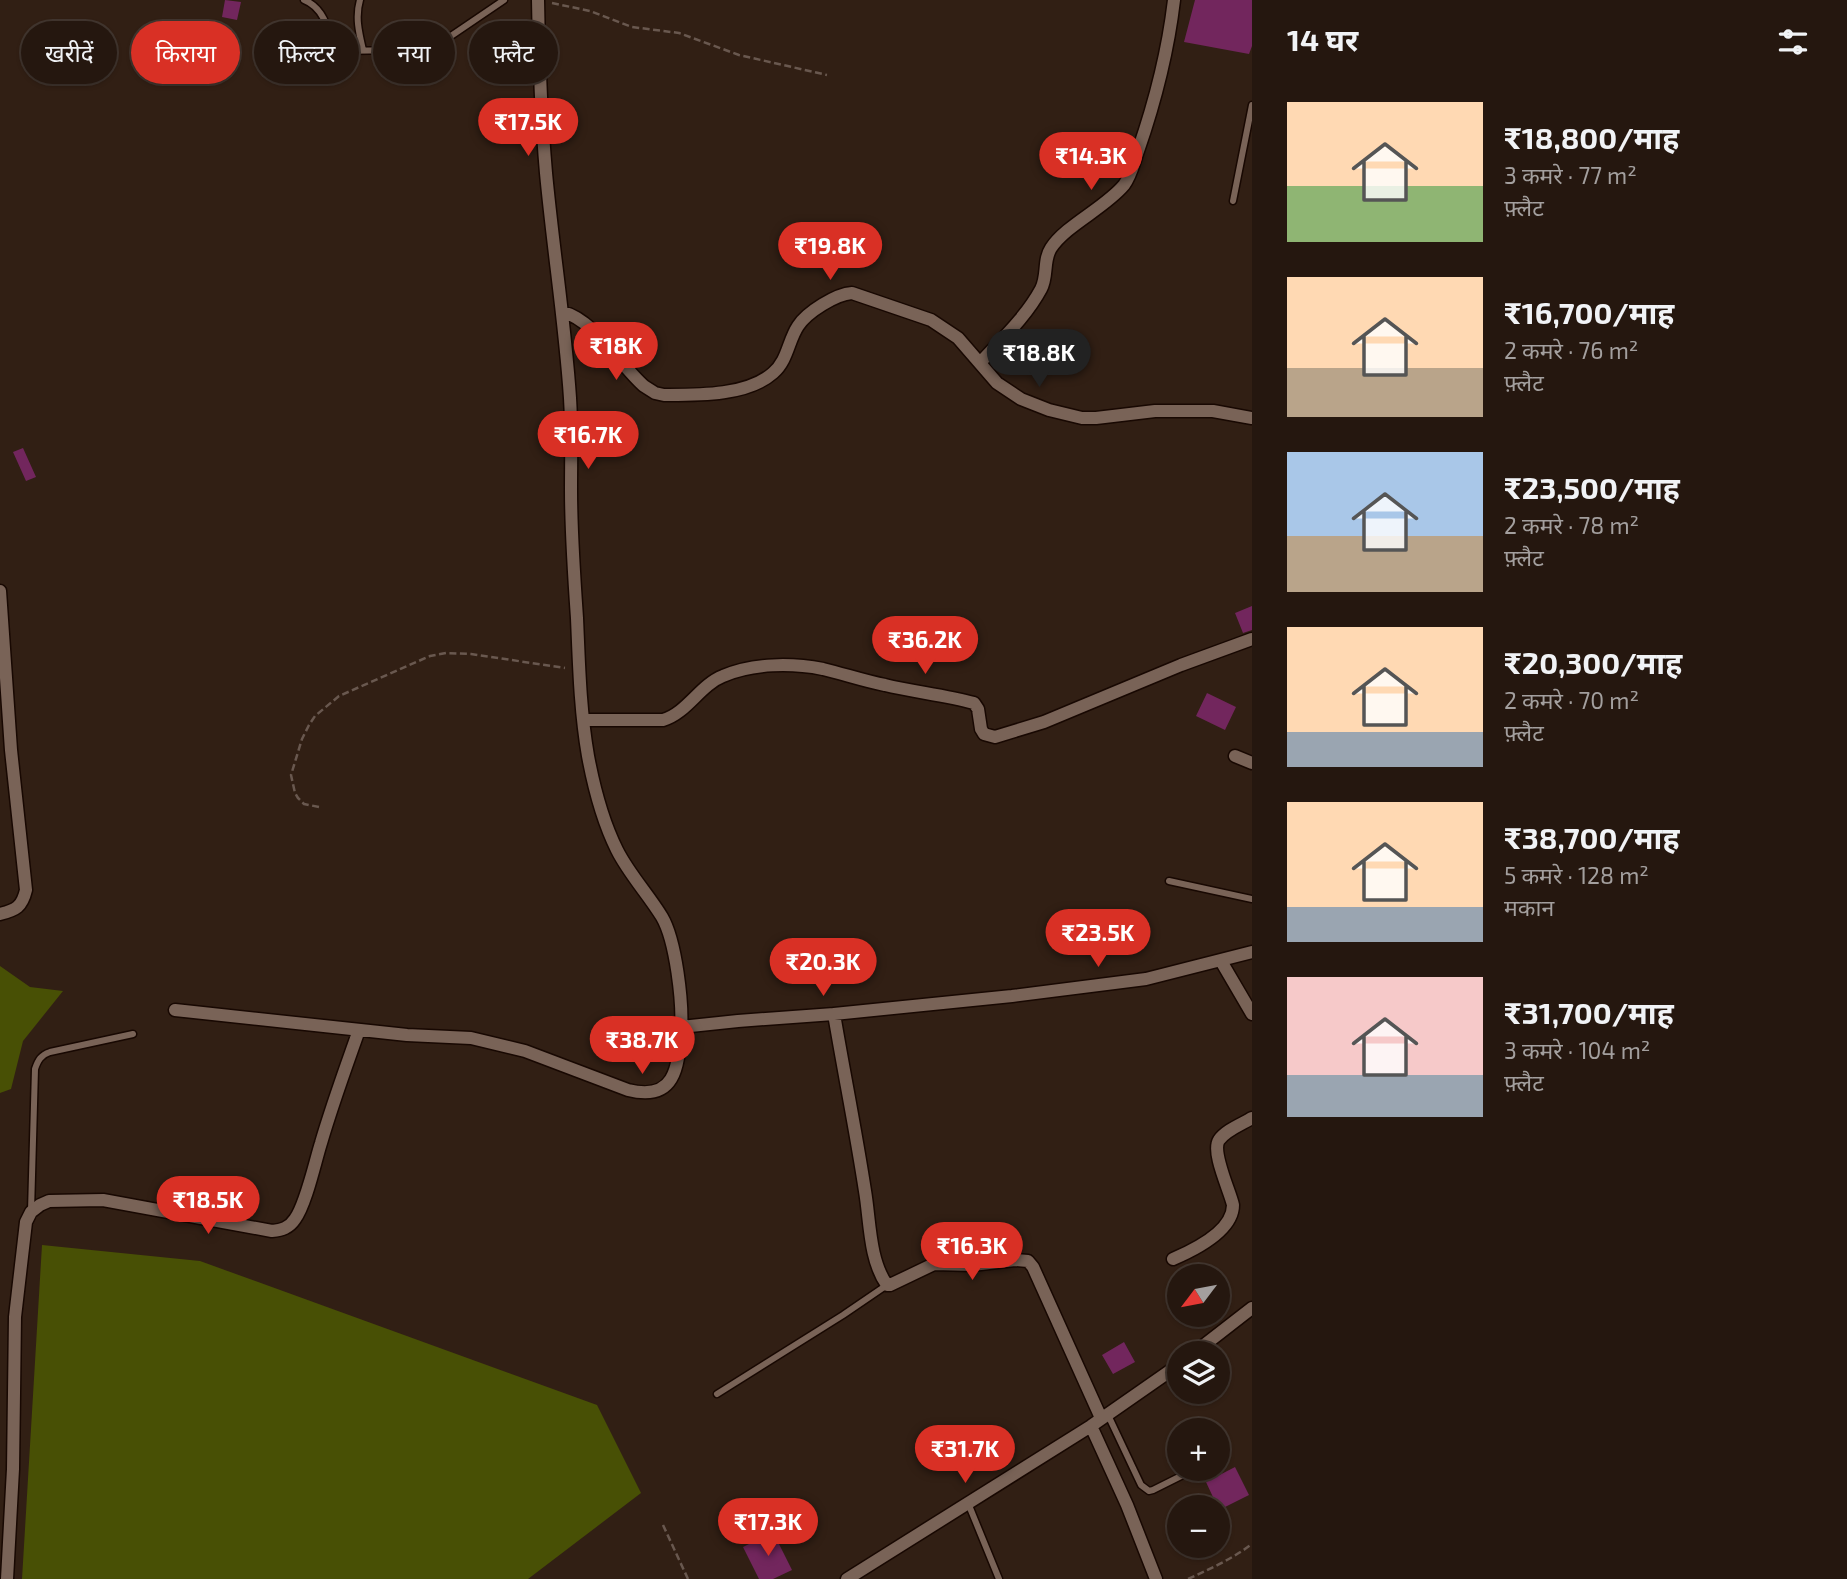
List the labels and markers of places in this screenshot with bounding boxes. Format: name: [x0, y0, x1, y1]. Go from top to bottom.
pin: ₹17.5K: [471, 99, 585, 158]
pin: ₹14.3K: [1034, 132, 1148, 192]
pin: ₹19.8K: [773, 222, 887, 282]
pin: ₹18K: [575, 322, 657, 382]
pin: ₹18.8K: [982, 330, 1096, 389]
pin: ₹16.7K: [531, 412, 645, 471]
pin: ₹36.2K: [868, 616, 982, 676]
pin: ₹23.5K: [1041, 909, 1155, 969]
pin: ₹20.3K: [766, 939, 880, 998]
pin: ₹38.7K: [585, 1016, 699, 1076]
pin: ₹18.5K: [151, 1176, 265, 1236]
pin: ₹16.3K: [915, 1222, 1029, 1282]
pin: ₹31.7K: [908, 1426, 1022, 1485]
pin: ₹17.3K: [711, 1498, 825, 1558]

